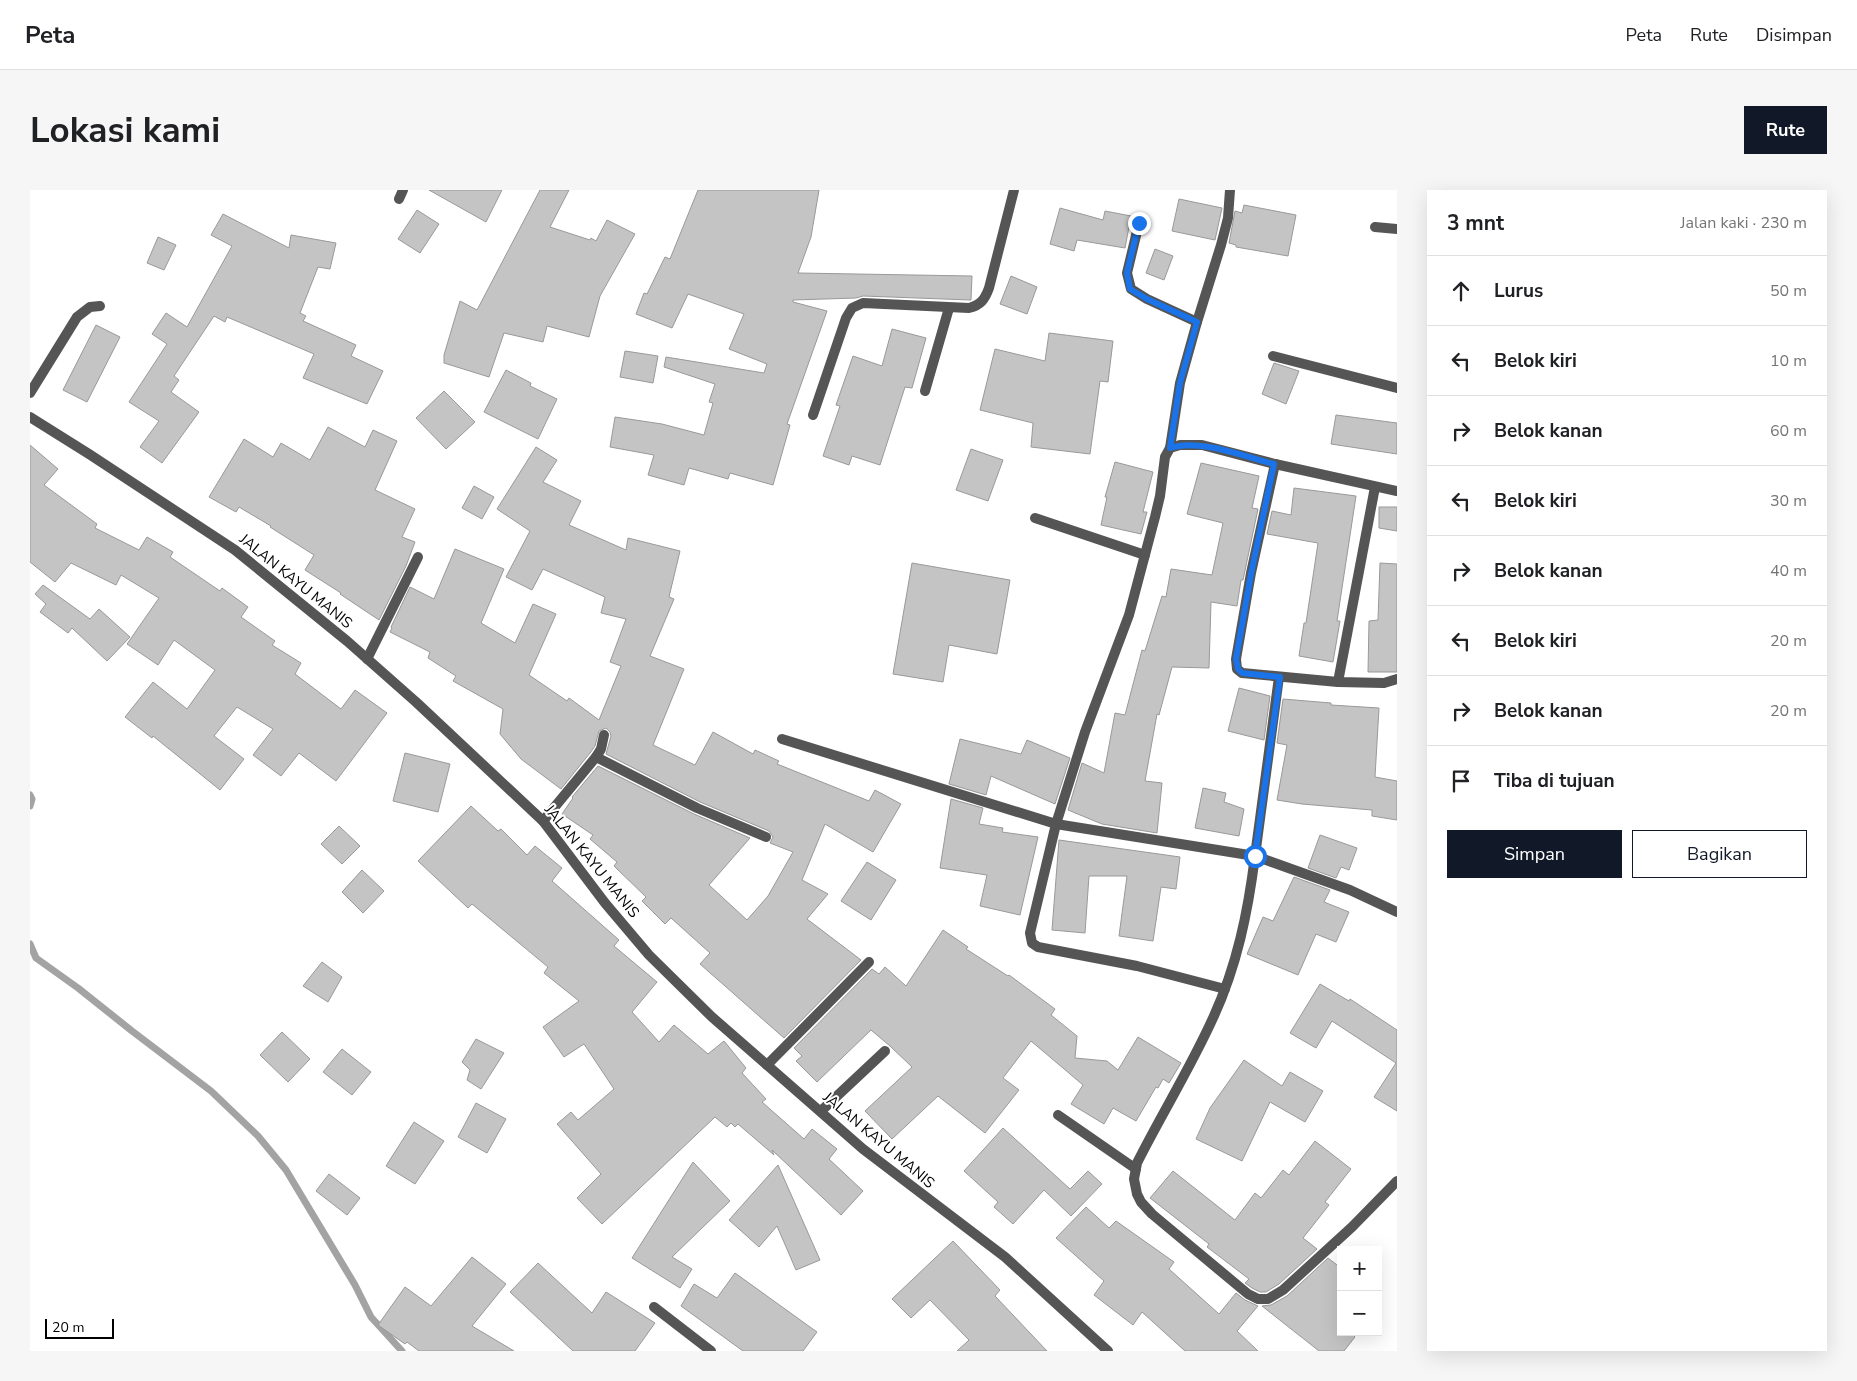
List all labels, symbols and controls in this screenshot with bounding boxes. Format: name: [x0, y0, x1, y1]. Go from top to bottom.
text: Peta: [25, 19, 75, 51]
text: Peta: [1626, 23, 1662, 47]
text: Rute: [1690, 23, 1728, 47]
text: Disimpan: [1756, 23, 1832, 47]
button: Rute: [1744, 106, 1827, 154]
text: Lokasi kami: [30, 107, 220, 154]
text: 3 mnt: [1447, 209, 1504, 237]
route end: [1128, 212, 1151, 235]
text: Jalan kaki · 230 m: [1680, 212, 1807, 234]
icon: ahead: [1447, 277, 1475, 305]
text: Lurus: [1494, 278, 1543, 304]
text: 50 m: [1770, 280, 1807, 302]
icon: left: [1447, 347, 1475, 375]
text: Belok kiri: [1494, 348, 1577, 374]
text: 10 m: [1770, 350, 1807, 372]
icon: right: [1447, 417, 1475, 445]
text: Belok kanan: [1494, 418, 1603, 444]
text: 60 m: [1770, 420, 1807, 442]
icon: left: [1447, 487, 1475, 515]
text: Belok kiri: [1494, 488, 1577, 514]
text: 30 m: [1770, 490, 1807, 512]
street label: JALAN KAYU MANIS: [234, 529, 357, 633]
icon: right: [1447, 557, 1475, 585]
text: Belok kanan: [1494, 558, 1603, 584]
text: 40 m: [1770, 560, 1807, 582]
icon: left: [1447, 627, 1475, 655]
text: Belok kiri: [1494, 628, 1577, 654]
text: 20 m: [1770, 630, 1807, 652]
icon: right: [1447, 697, 1475, 725]
text: Belok kanan: [1494, 698, 1603, 724]
text: 20 m: [1770, 700, 1807, 722]
icon: arrive: [1447, 767, 1475, 795]
text: Tiba di tujuan: [1494, 768, 1615, 794]
street label: JALAN KAYU MANIS: [540, 799, 644, 922]
button: Simpan: [1447, 830, 1622, 878]
button: Bagikan: [1632, 830, 1807, 878]
route start: [1244, 845, 1267, 868]
street label: JALAN KAYU MANIS: [818, 1087, 939, 1193]
map controls: [1337, 1246, 1382, 1336]
button: +: [1337, 1246, 1382, 1291]
button: −: [1337, 1291, 1382, 1336]
scale bar: [45, 1316, 114, 1339]
text: 20 m: [52, 1318, 84, 1337]

